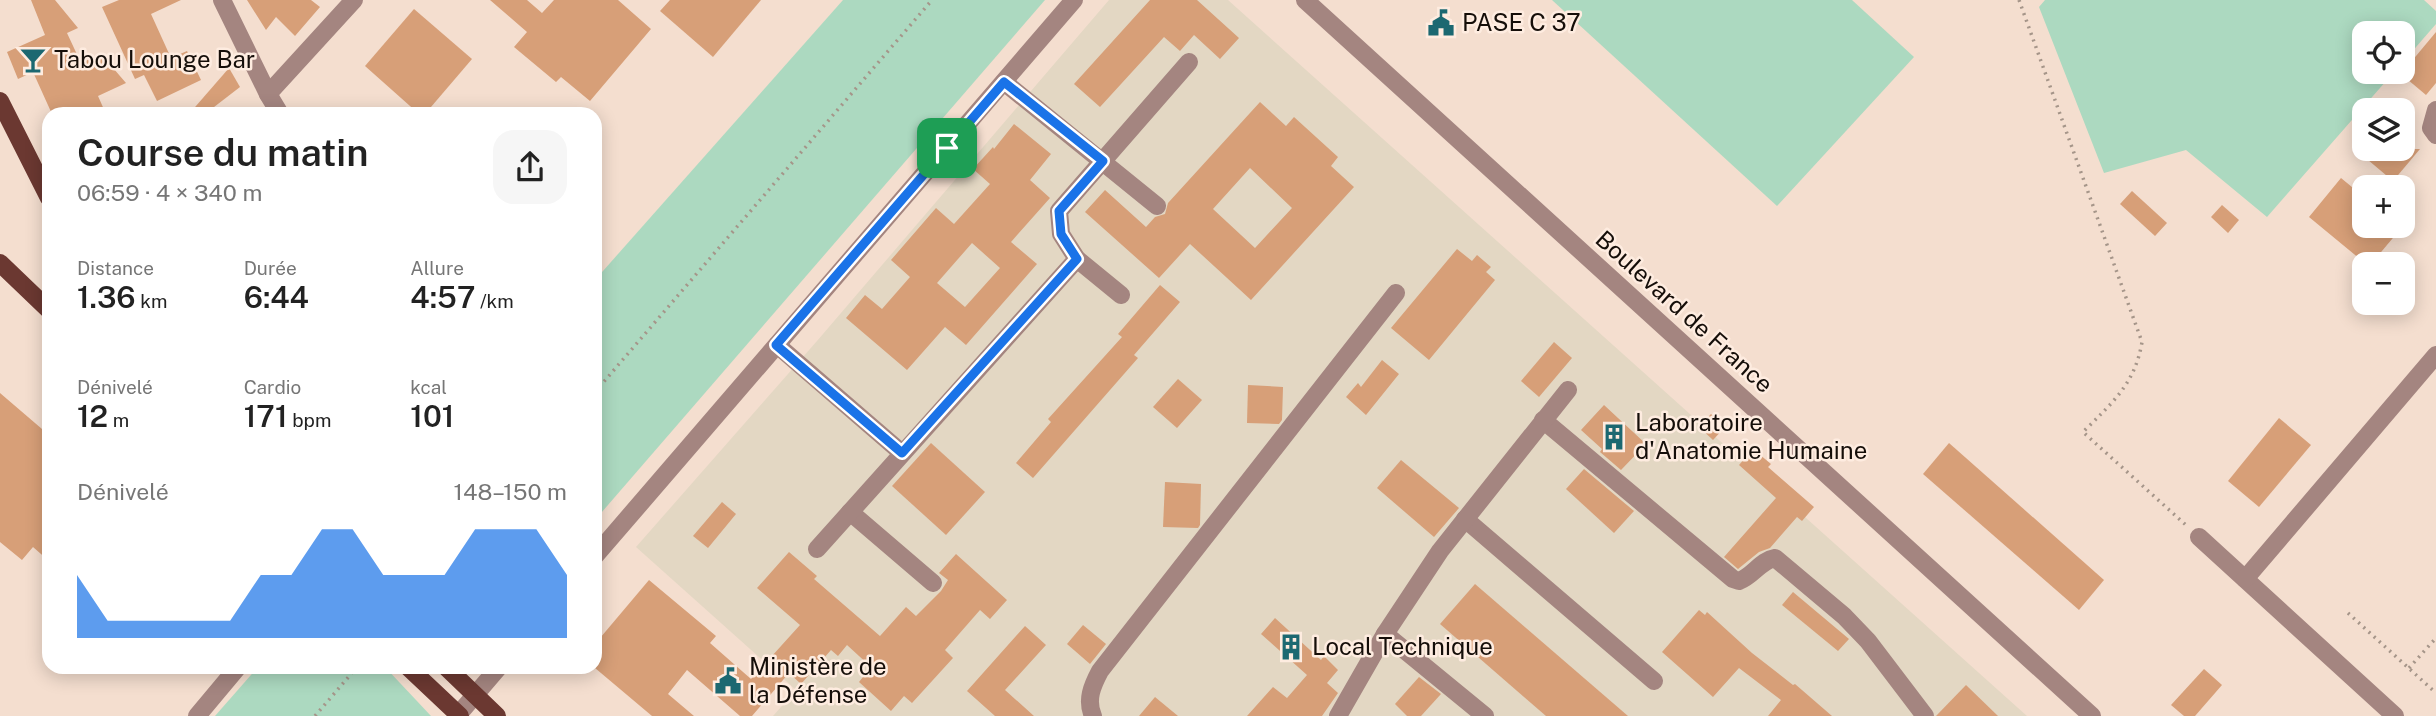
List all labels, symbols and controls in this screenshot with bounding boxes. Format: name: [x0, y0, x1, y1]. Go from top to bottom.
public building icon: PASE C 37: [1426, 8, 1456, 38]
place label: PASE C 37: [1462, 8, 1581, 36]
map controls: [2352, 21, 2415, 315]
button: locate: [2352, 21, 2415, 84]
bar icon: Tabou Lounge Bar: [18, 45, 48, 75]
place label: Tabou Lounge Bar: [54, 45, 255, 73]
button: layers: [2352, 98, 2415, 161]
pin: [917, 118, 977, 178]
icon: arrive: [928, 129, 966, 167]
text: Course du matin: [77, 130, 369, 175]
button: share: [493, 130, 567, 204]
button: +: [2352, 175, 2415, 238]
text: 06:59 · 4 × 340 m: [77, 179, 262, 206]
street label: Boulevard de France: [1590, 224, 1779, 398]
button: −: [2352, 252, 2415, 315]
text: Distance: [77, 257, 154, 279]
text: Durée: [244, 257, 297, 279]
text: Allure: [410, 257, 464, 279]
text: 1.36: [77, 279, 136, 315]
text: 6:44: [244, 279, 309, 315]
text: 4:57: [410, 279, 475, 315]
text: km: [136, 290, 167, 312]
text: /km: [475, 290, 514, 312]
text: Dénivelé: [77, 376, 153, 398]
text: Cardio: [244, 376, 301, 398]
text: kcal: [410, 376, 447, 398]
text: 12: [77, 398, 108, 434]
text: 171: [244, 398, 288, 434]
text: 101: [410, 398, 454, 434]
place label: Laboratoire d'Anatomie Humaine: [1635, 408, 1867, 464]
text: m: [108, 409, 129, 431]
text: bpm: [288, 409, 331, 431]
building icon: Laboratoire d'Anatomie Humaine: [1599, 422, 1629, 452]
text: Dénivelé: [77, 478, 169, 505]
text: 148–150 m: [454, 478, 567, 505]
building icon: Local Technique: [1276, 632, 1306, 662]
place label: Local Technique: [1312, 632, 1493, 660]
place label: Ministère de la Défense: [749, 652, 887, 708]
public building icon: Ministère de la Défense: [713, 666, 743, 696]

